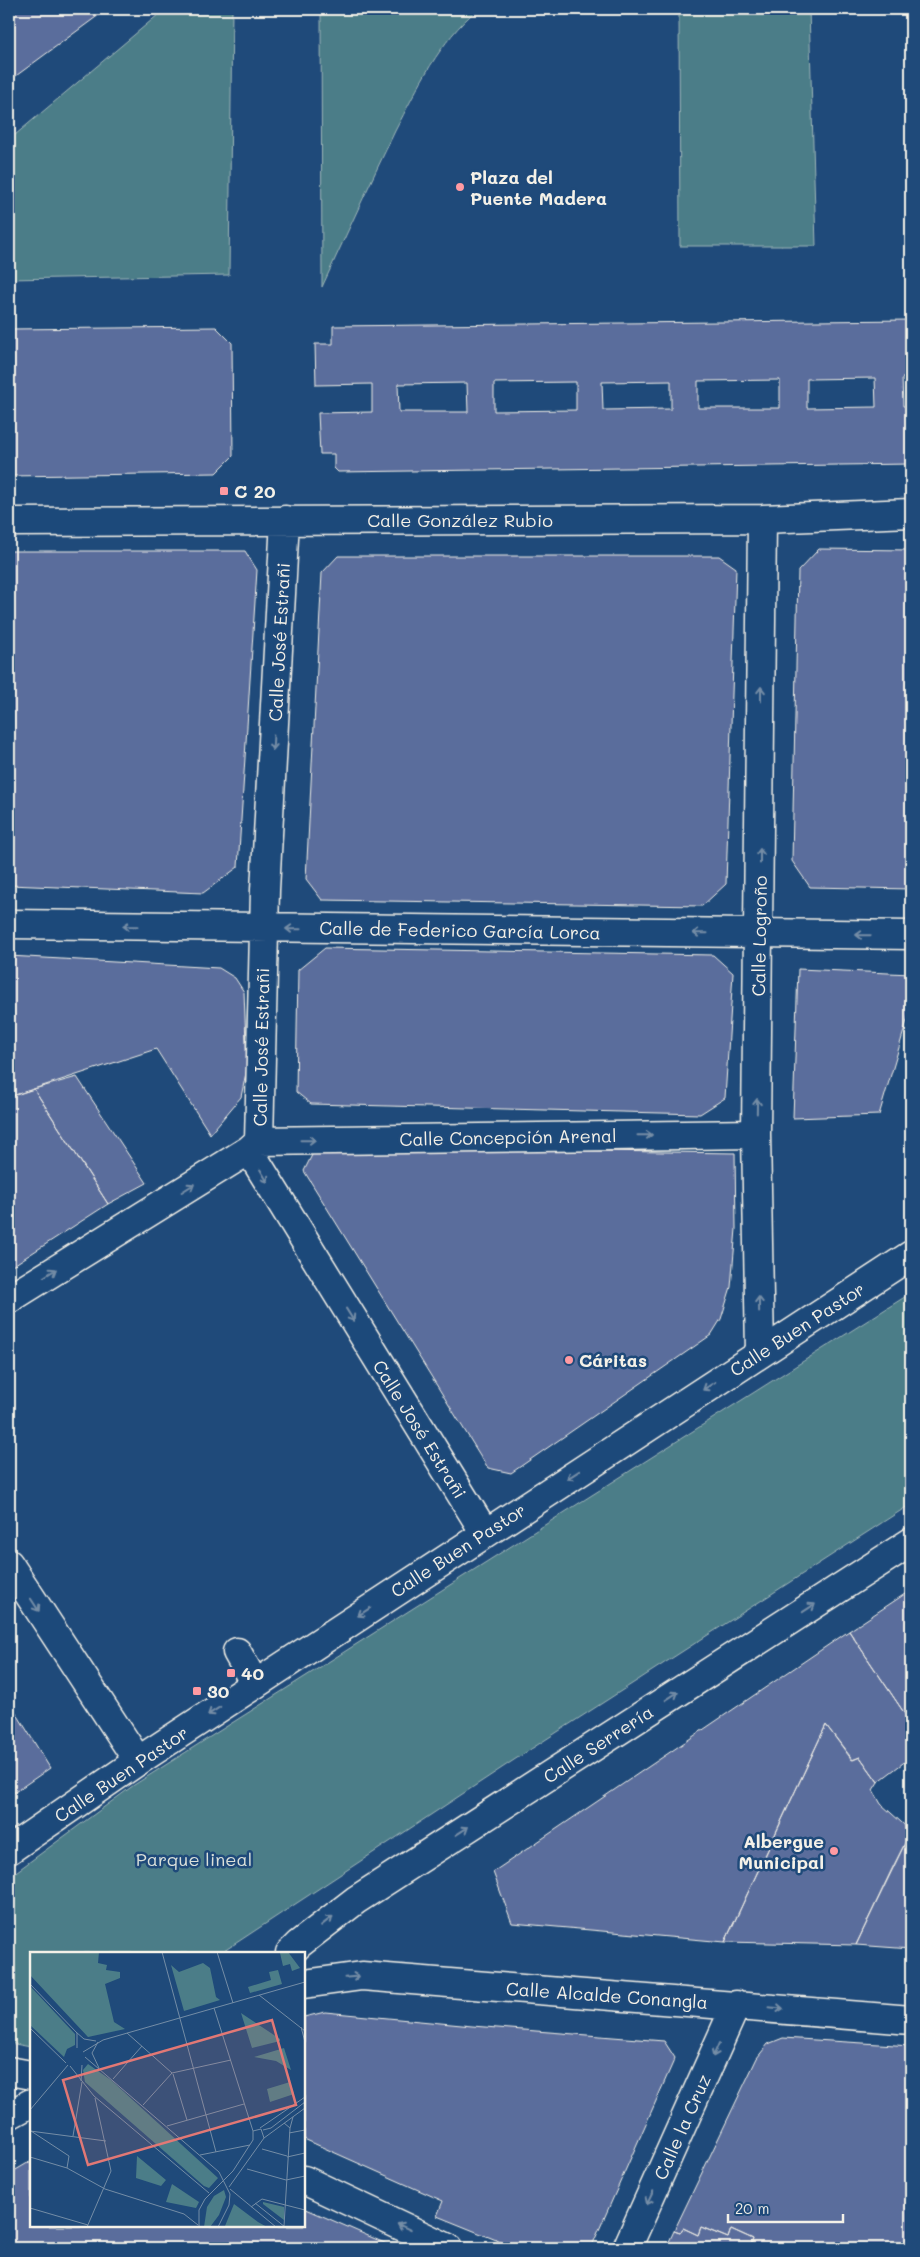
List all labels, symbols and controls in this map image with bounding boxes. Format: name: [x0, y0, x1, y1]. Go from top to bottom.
place label: Plaza del Puente Madera: [470, 165, 607, 210]
marker: Plaza del Puente Madera: [454, 181, 466, 193]
place label: C 20: [234, 479, 276, 503]
marker: C 20: [218, 485, 230, 497]
street label: Calle González Rubio: [367, 508, 553, 532]
street label: Calle José Estrañi: [263, 562, 295, 722]
one-way arrow: [756, 686, 766, 702]
one-way arrow: [269, 735, 278, 751]
one-way arrow: [755, 848, 765, 864]
street label: Calle Logroño: [746, 875, 772, 997]
street label: Calle de Federico García Lorca: [319, 916, 601, 944]
one-way arrow: [122, 921, 138, 931]
one-way arrow: [285, 924, 301, 934]
one-way arrow: [692, 928, 708, 938]
one-way arrow: [855, 930, 871, 940]
street label: Calle José Estrañi: [248, 967, 274, 1127]
one-way arrow: [752, 1098, 761, 1114]
street label: Calle Concepción Arenal: [399, 1123, 617, 1151]
one-way arrow: [637, 1130, 653, 1140]
one-way arrow: [300, 1135, 316, 1145]
one-way arrow: [260, 1169, 270, 1183]
one-way arrow: [181, 1182, 195, 1192]
one-way arrow: [43, 1268, 57, 1278]
street label: Calle Buen Pastor: [725, 1276, 869, 1382]
one-way arrow: [754, 1296, 764, 1312]
one-way arrow: [345, 1307, 355, 1321]
place label: Cáritas: [579, 1348, 647, 1372]
marker: Cáritas: [563, 1354, 575, 1366]
street label: Calle José Estrañi: [368, 1355, 472, 1503]
one-way arrow: [702, 1381, 716, 1391]
one-way arrow: [566, 1470, 580, 1480]
street label: Calle Buen Pastor: [386, 1497, 530, 1603]
one-way arrow: [30, 1598, 41, 1612]
one-way arrow: [802, 1603, 816, 1613]
one-way arrow: [357, 1607, 371, 1618]
place label: 40: [241, 1661, 264, 1685]
marker: 40: [225, 1667, 237, 1679]
place label: 30: [207, 1679, 230, 1703]
marker: 30: [191, 1685, 203, 1697]
one-way arrow: [665, 1691, 679, 1701]
street label: Calle Serrería: [538, 1700, 658, 1788]
one-way arrow: [207, 1707, 221, 1717]
street label: Calle Buen Pastor: [49, 1720, 193, 1828]
one-way arrow: [455, 1826, 469, 1836]
place label: Albergue Municipal: [739, 1829, 824, 1874]
marker: Albergue Municipal: [828, 1845, 840, 1857]
park label: Parque lineal: [136, 1847, 252, 1871]
one-way arrow: [320, 1916, 333, 1927]
inset map: [30, 1952, 305, 2227]
one-way arrow: [344, 1973, 360, 1982]
street label: Calle Alcalde Conangla: [505, 1976, 709, 2014]
one-way arrow: [767, 2004, 783, 2013]
one-way arrow: [711, 2042, 721, 2057]
street label: Calle la Cruz: [648, 2070, 716, 2184]
one-way arrow: [644, 2190, 654, 2205]
scale bar: [728, 2192, 842, 2224]
text: 20 m: [735, 2198, 769, 2218]
one-way arrow: [397, 2222, 412, 2232]

